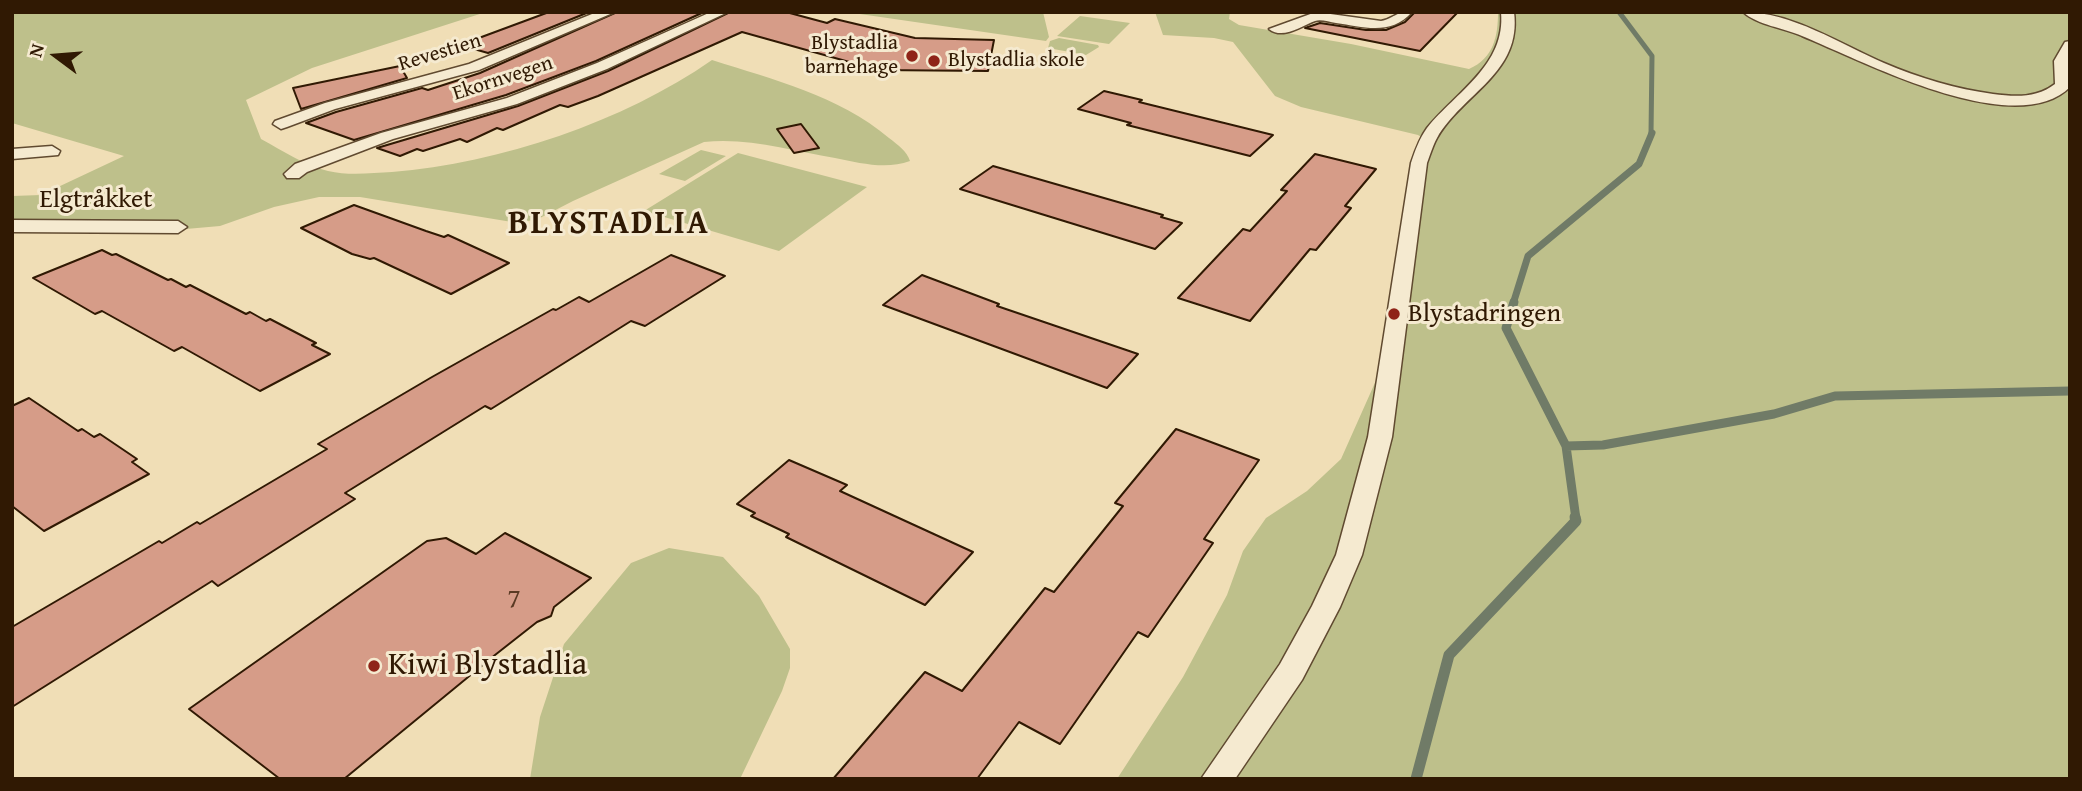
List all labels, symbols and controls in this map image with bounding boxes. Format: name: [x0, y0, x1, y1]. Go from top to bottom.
north arrow: [21, 21, 91, 91]
street label: Revestien: [396, 29, 484, 77]
place label: Blystadlia barnehage: [805, 31, 898, 81]
text: N: [21, 40, 51, 60]
marker: Blystadlia barnehage: [904, 48, 920, 64]
place label: Blystadlia skole: [948, 48, 1085, 74]
street label: Ekornvegen: [450, 51, 556, 107]
marker: Blystadlia skole: [926, 53, 942, 69]
street label: Elgtråkket: [40, 184, 152, 216]
district label: BLYSTADLIA: [509, 205, 709, 245]
place label: Blystadringen: [1408, 298, 1561, 330]
marker: Blystadringen: [1386, 306, 1402, 322]
house number: 7: [507, 583, 521, 617]
place label: Kiwi Blystadlia: [388, 647, 587, 685]
marker: Kiwi Blystadlia: [366, 658, 382, 674]

